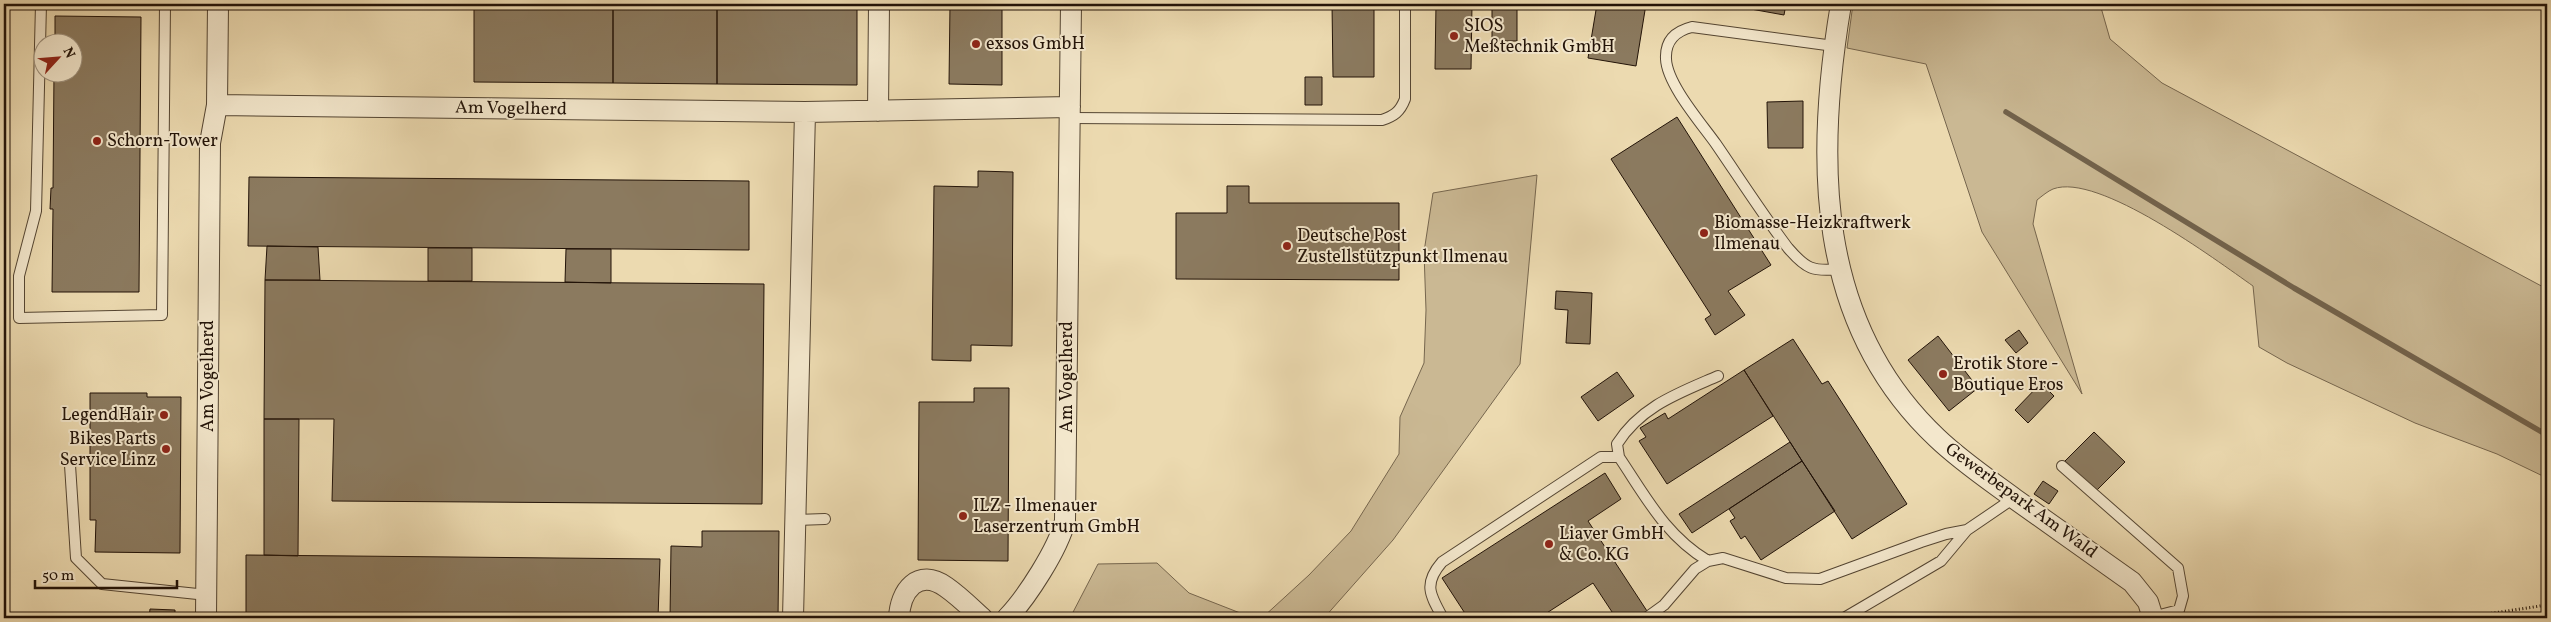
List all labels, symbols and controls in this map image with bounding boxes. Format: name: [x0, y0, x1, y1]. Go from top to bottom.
place label: SIOS Meßtechnik GmbH: [1464, 14, 1615, 60]
marker: SIOS Meßtechnik GmbH: [1448, 30, 1460, 42]
north arrow: [32, 32, 82, 82]
place label: exsos GmbH: [986, 32, 1085, 57]
marker: exsos GmbH: [970, 38, 982, 50]
text: N: [58, 44, 79, 62]
street label: Am Vogelherd: [455, 96, 567, 122]
place label: Schorn-Tower: [107, 129, 218, 154]
marker: Schorn-Tower: [91, 135, 103, 147]
place label: Biomasse-Heizkraftwerk Ilmenau: [1714, 211, 1911, 257]
place label: Deutsche Post Zustellstützpunkt Ilmenau: [1297, 224, 1508, 270]
marker: Biomasse-Heizkraftwerk Ilmenau: [1698, 227, 1710, 239]
marker: Deutsche Post Zustellstützpunkt Ilmenau: [1281, 240, 1293, 252]
street label: Am Vogelherd: [196, 320, 221, 432]
street label: Am Vogelherd: [1055, 321, 1080, 433]
place label: Erotik Store - Boutique Eros: [1953, 352, 2063, 398]
marker: Erotik Store - Boutique Eros: [1937, 368, 1949, 380]
place label: LegendHair: [61, 403, 154, 428]
marker: LegendHair: [158, 409, 170, 421]
place label: Bikes Parts Service Linz: [60, 427, 156, 473]
street label: Gewerbepark Am Wald: [1940, 437, 2102, 565]
marker: Bikes Parts Service Linz: [160, 443, 172, 455]
place label: ILZ - Ilmenauer Laserzentrum GmbH: [973, 494, 1140, 540]
marker: ILZ - Ilmenauer Laserzentrum GmbH: [957, 510, 969, 522]
place label: Liaver GmbH & Co. KG: [1559, 522, 1664, 568]
marker: Liaver GmbH & Co. KG: [1543, 538, 1555, 550]
scale bar: [35, 557, 178, 589]
text: 50 m: [42, 566, 74, 587]

